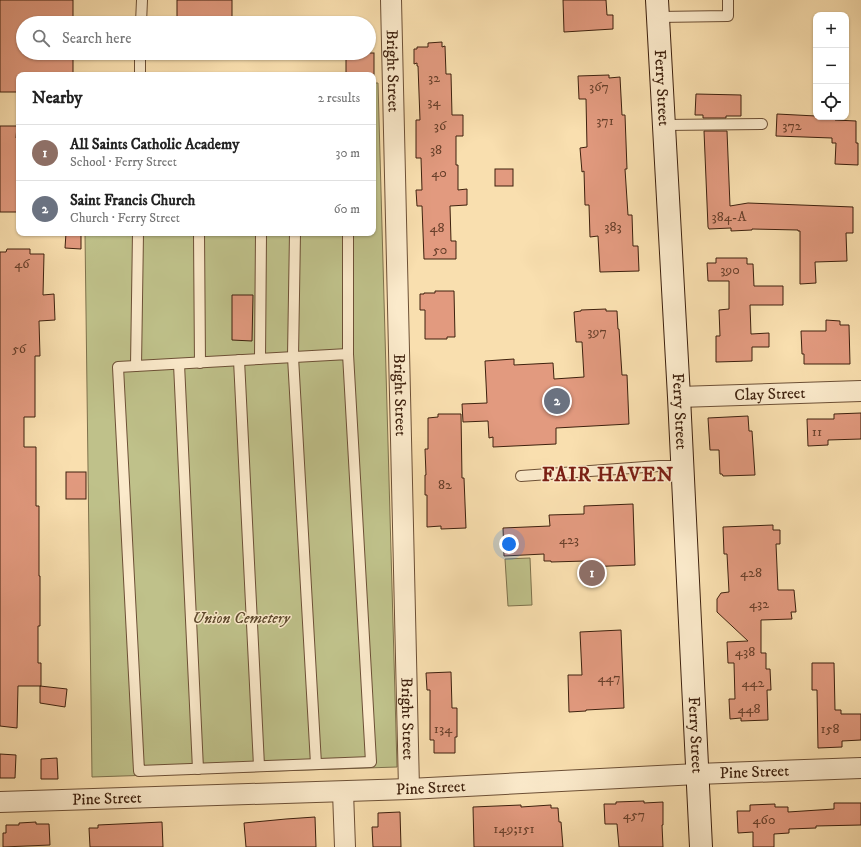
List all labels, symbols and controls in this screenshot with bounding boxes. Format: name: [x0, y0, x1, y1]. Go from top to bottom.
map controls: [813, 12, 849, 120]
button: +: [813, 12, 849, 48]
search box: [16, 16, 376, 60]
icon: search: [30, 27, 52, 49]
text: Search here: [62, 29, 131, 48]
street label: Bright Street: [382, 29, 404, 113]
button: −: [813, 48, 849, 84]
street label: Ferry Street: [650, 49, 674, 127]
house number: 32: [428, 69, 440, 87]
house number: 367: [589, 78, 609, 96]
button: locate: [813, 84, 849, 120]
text: Nearby: [32, 87, 82, 109]
text: 2 results: [318, 90, 360, 106]
house number: 34: [427, 93, 442, 111]
house number: 371: [596, 112, 614, 130]
house number: 36: [434, 117, 447, 135]
house number: 372: [782, 117, 802, 135]
text: All Saints Catholic Academy: [70, 135, 239, 154]
house number: 38: [430, 141, 442, 159]
text: 1: [43, 145, 47, 161]
text: 30 m: [336, 145, 360, 161]
text: School · Ferry Street: [70, 154, 177, 170]
house number: 40: [431, 164, 447, 182]
text: Saint Francis Church: [70, 191, 196, 210]
text: 2: [42, 201, 48, 217]
text: 60 m: [334, 201, 360, 217]
house number: 384-A: [712, 208, 748, 226]
text: Church · Ferry Street: [70, 210, 180, 226]
house number: 383: [604, 218, 622, 236]
house number: 48: [429, 219, 445, 237]
house number: 50: [433, 241, 447, 259]
house number: 46: [14, 255, 30, 273]
house number: 390: [720, 261, 740, 279]
house number: 397: [587, 323, 607, 341]
house number: 56: [12, 340, 27, 358]
street label: Bright Street: [389, 353, 411, 436]
street label: Ferry Street: [668, 372, 692, 450]
street label: Clay Street: [734, 383, 806, 405]
pin: 2: [544, 386, 570, 416]
house number: 11: [812, 423, 822, 441]
district label: FAIR HAVEN: [542, 463, 674, 488]
house number: 82: [438, 476, 452, 494]
house number: 423: [559, 531, 579, 549]
your location: [499, 534, 519, 554]
pin: 1: [579, 558, 605, 588]
house number: 428: [740, 564, 762, 582]
house number: 432: [749, 595, 769, 613]
park label: Union Cemetery: [192, 608, 291, 628]
house number: 438: [735, 643, 755, 661]
house number: 447: [597, 669, 621, 687]
house number: 442: [742, 674, 765, 692]
street label: Bright Street: [396, 677, 418, 760]
street label: Ferry Street: [684, 696, 707, 774]
house number: 448: [737, 700, 761, 718]
house number: 134: [434, 720, 453, 738]
house number: 158: [821, 720, 839, 738]
street label: Pine Street: [719, 761, 790, 783]
street label: Pine Street: [396, 776, 466, 799]
street label: Pine Street: [72, 787, 142, 810]
house number: 457: [623, 806, 645, 824]
house number: 460: [753, 811, 775, 829]
house number: 149;151: [493, 820, 535, 838]

